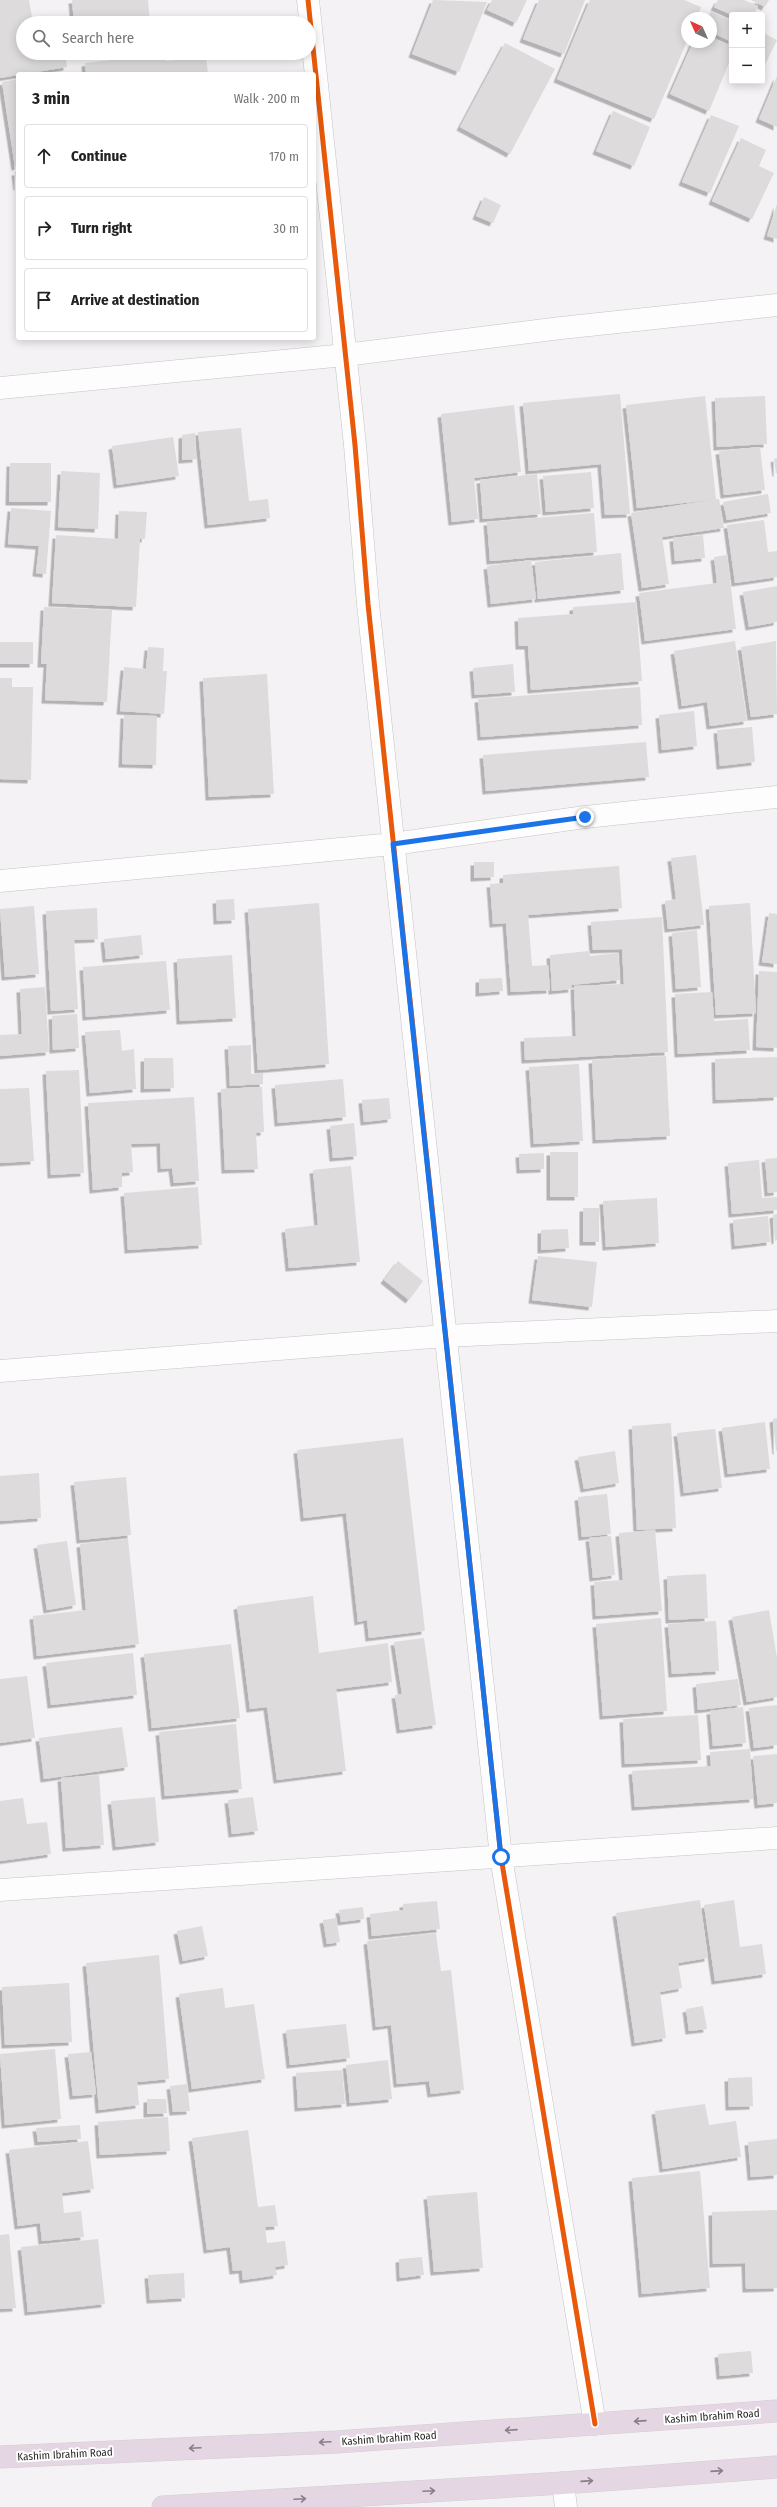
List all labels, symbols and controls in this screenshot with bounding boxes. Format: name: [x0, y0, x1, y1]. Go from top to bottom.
north arrow: [681, 12, 717, 48]
map controls: [729, 12, 765, 84]
button: +: [729, 12, 765, 48]
search box: [16, 16, 316, 60]
icon: search: [30, 27, 52, 49]
text: Search here: [62, 29, 134, 47]
button: −: [729, 48, 765, 84]
text: 3 min: [32, 88, 70, 109]
text: Walk · 200 m: [234, 91, 300, 106]
icon: ahead: [33, 145, 55, 167]
text: Continue: [71, 147, 127, 165]
text: 170 m: [269, 149, 299, 164]
icon: right: [33, 217, 55, 239]
text: Turn right: [71, 219, 132, 237]
text: 30 m: [273, 221, 299, 236]
icon: arrive: [33, 289, 55, 311]
text: Arrive at destination: [71, 291, 199, 309]
route end: [576, 808, 594, 826]
route start: [492, 1848, 510, 1866]
street label: Kashim Ibrahim Road: [664, 2407, 760, 2426]
one-way arrow: [634, 2417, 647, 2424]
one-way arrow: [505, 2426, 518, 2433]
street label: Kashim Ibrahim Road: [341, 2429, 437, 2448]
one-way arrow: [319, 2438, 332, 2446]
one-way arrow: [189, 2444, 202, 2452]
street label: Kashim Ibrahim Road: [17, 2446, 113, 2463]
one-way arrow: [710, 2468, 723, 2475]
one-way arrow: [580, 2478, 593, 2485]
one-way arrow: [422, 2487, 435, 2495]
one-way arrow: [293, 2495, 306, 2502]

